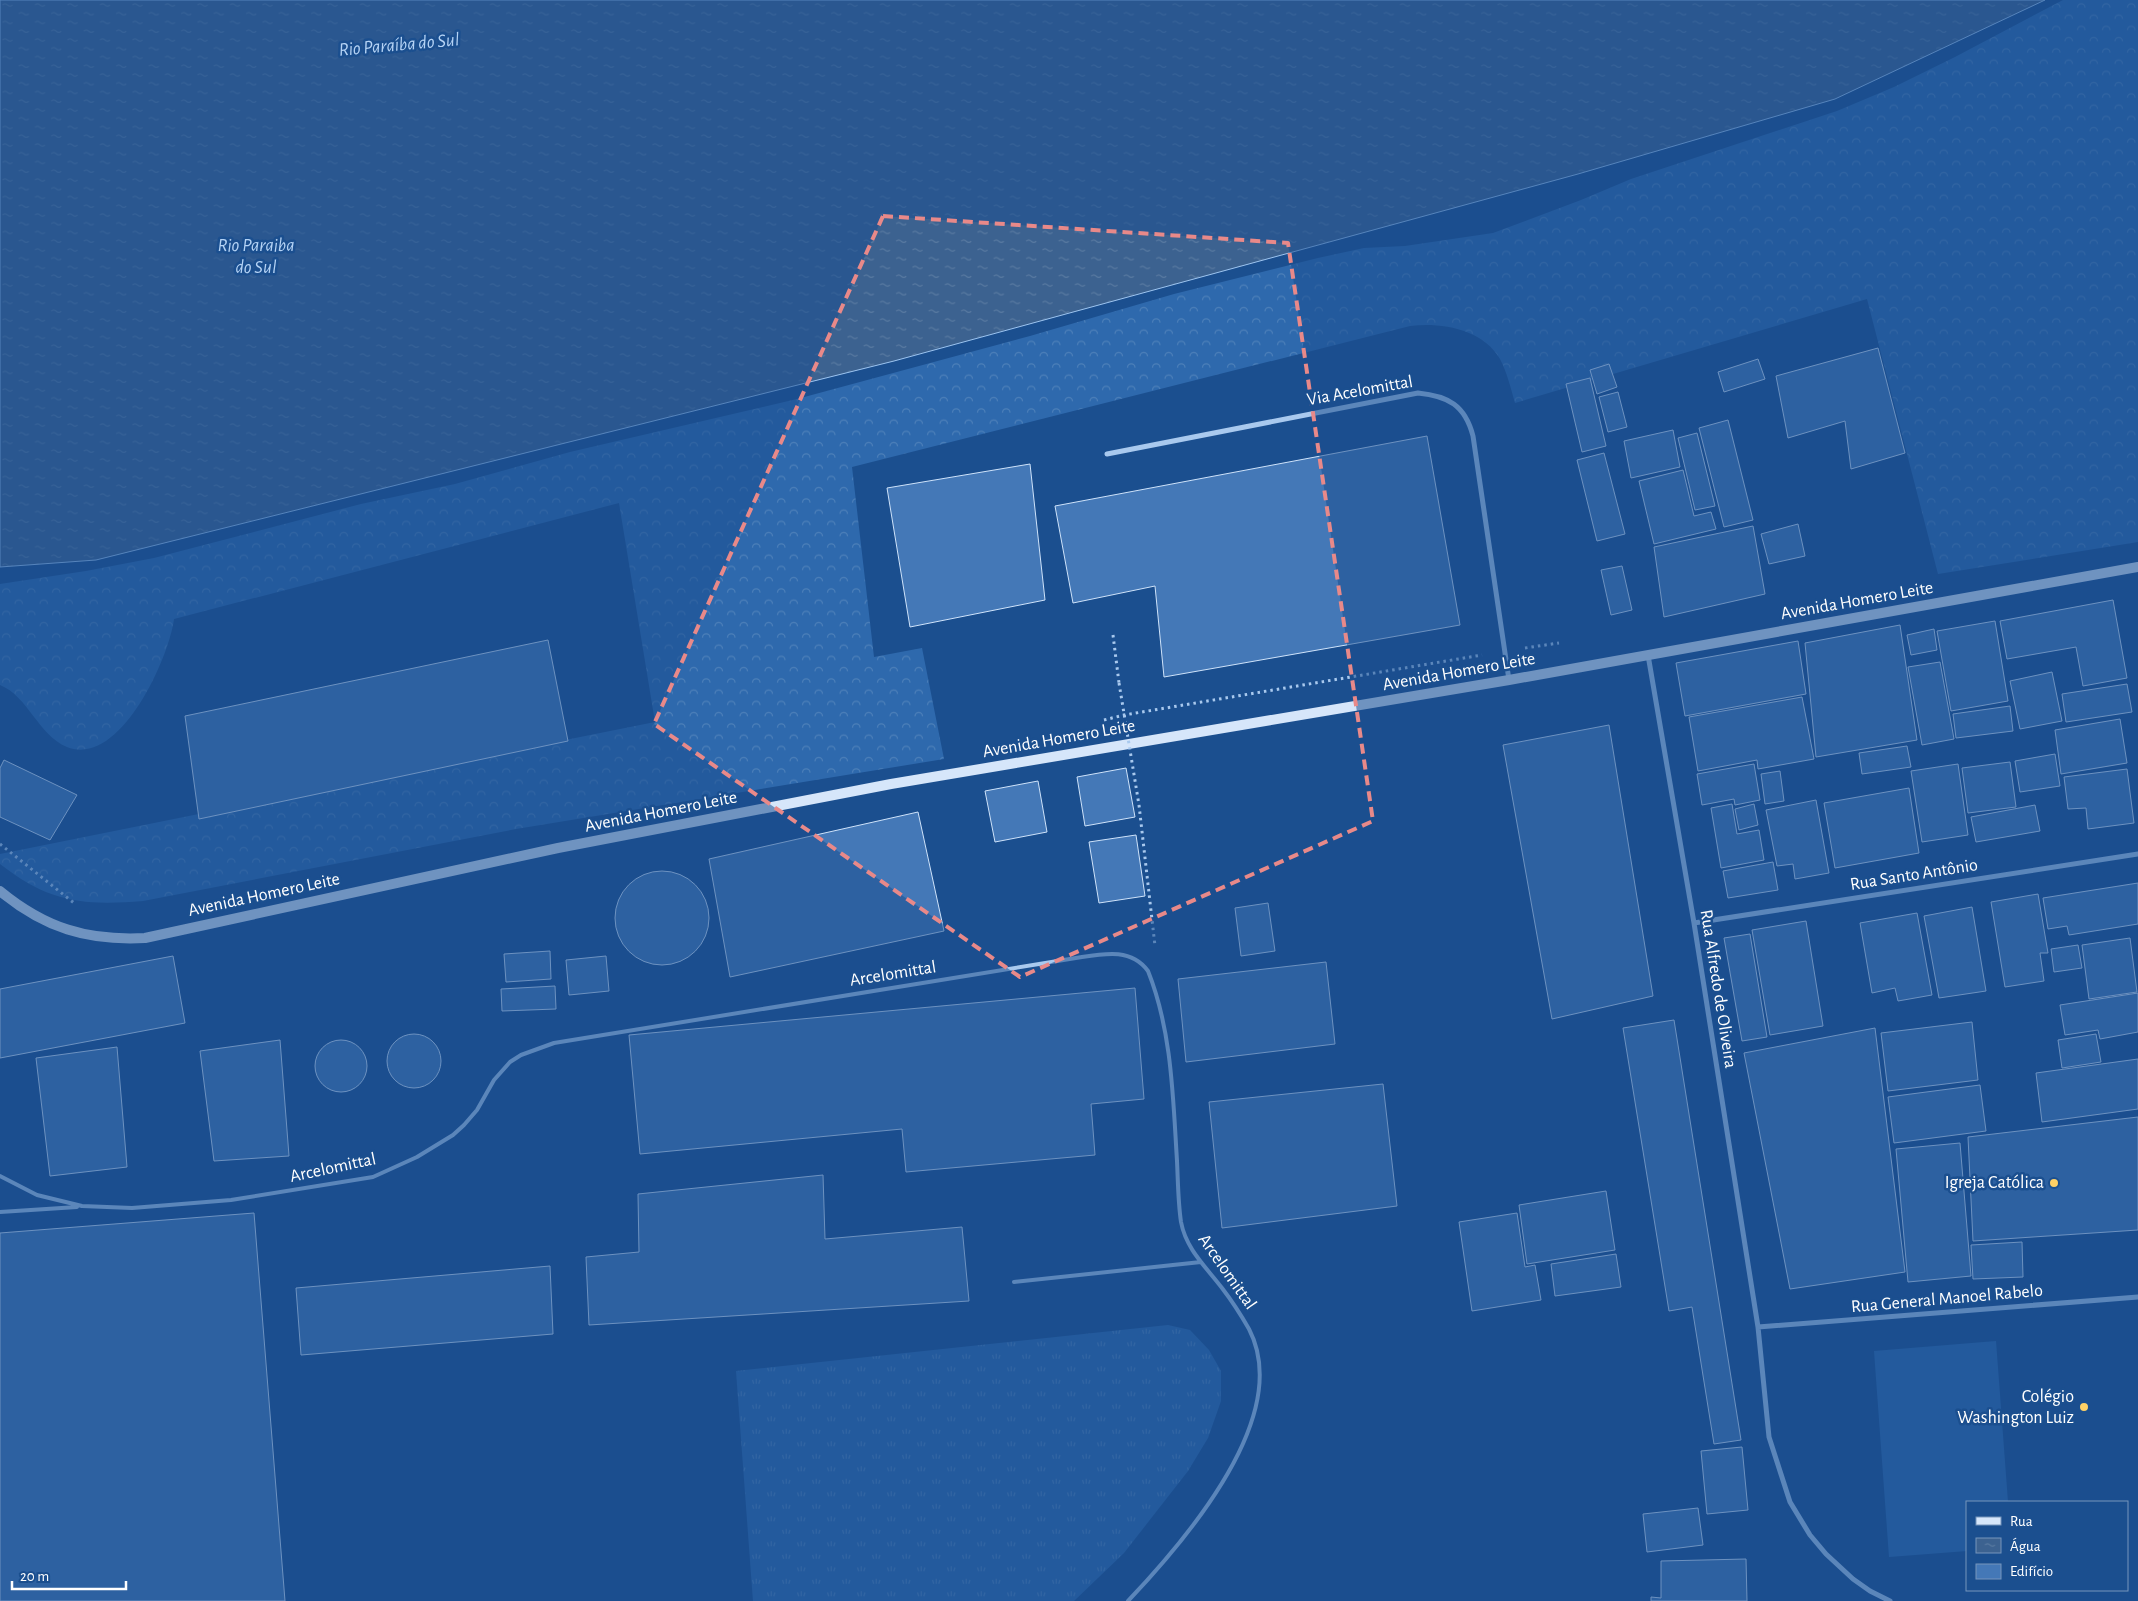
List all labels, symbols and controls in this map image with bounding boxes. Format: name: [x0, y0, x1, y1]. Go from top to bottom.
water label: Rio Paraíba do Sul: [338, 30, 460, 60]
water label: Rio Paraiba do Sul: [217, 236, 295, 277]
street label: Via Acelomittal: [1306, 373, 1414, 409]
street label: Avenida Homero Leite: [1779, 579, 1935, 623]
street label: Avenida Homero Leite: [1381, 650, 1537, 694]
street label: Avenida Homero Leite: [981, 717, 1137, 761]
street label: Avenida Homero Leite: [583, 788, 739, 836]
street label: Rua Santo Antônio: [1849, 856, 1979, 894]
street label: Avenida Homero Leite: [187, 870, 341, 920]
street label: Rua Alfredo de Oliveira: [1697, 908, 1739, 1070]
street label: Arcelomittal: [848, 958, 938, 990]
street label: Arcelomittal: [288, 1150, 378, 1186]
place label: Igreja Católica: [1945, 1174, 2044, 1192]
marker: Igreja Católica: [2048, 1177, 2060, 1189]
street label: Arcelomittal: [1195, 1231, 1259, 1313]
street label: Rua General Manoel Rabelo: [1850, 1282, 2044, 1316]
place label: Colégio Washington Luiz: [1957, 1388, 2074, 1427]
marker: Colégio Washington Luiz: [2078, 1401, 2090, 1413]
legend: [1966, 1501, 2128, 1591]
text: Rua: [2010, 1514, 2033, 1529]
text: Água: [2010, 1537, 2041, 1554]
scale bar: [12, 1558, 126, 1590]
text: Edifício: [2010, 1564, 2053, 1579]
text: 20 m: [20, 1569, 49, 1584]

